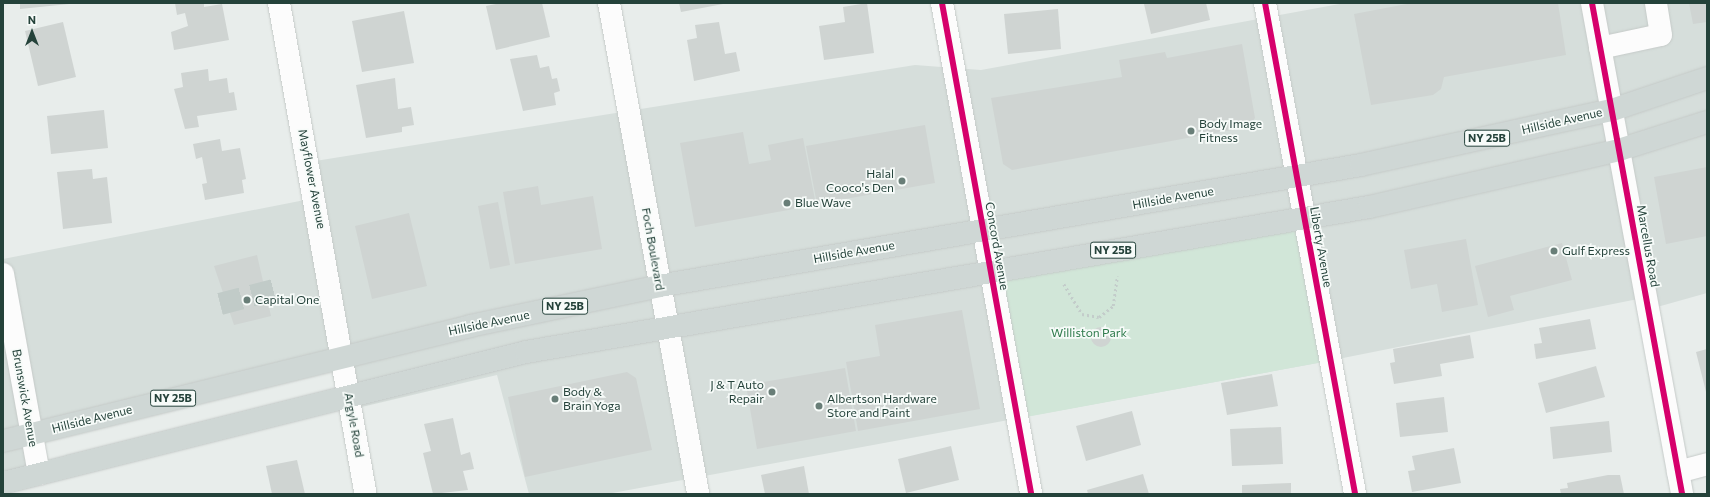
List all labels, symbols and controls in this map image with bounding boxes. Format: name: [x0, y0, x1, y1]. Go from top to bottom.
north arrow: [12, 12, 52, 52]
text: N: [28, 13, 36, 26]
street label: Hillside Avenue: [1520, 105, 1604, 137]
place label: Body Image Fitness: [1199, 117, 1262, 145]
marker: Body Image Fitness: [1186, 126, 1196, 136]
street label: Mayflower Avenue: [295, 128, 329, 230]
road number: NY 25B: [1464, 129, 1510, 147]
place label: Halal Cooco's Den: [826, 167, 894, 195]
marker: Halal Cooco's Den: [897, 176, 907, 186]
street label: Hillside Avenue: [1131, 184, 1215, 212]
place label: Blue Wave: [795, 196, 851, 210]
marker: Blue Wave: [782, 198, 792, 208]
street label: Concord Avenue: [982, 201, 1012, 291]
street label: Marcellus Road: [1634, 204, 1662, 288]
street label: Liberty Avenue: [1307, 206, 1335, 288]
street label: Foch Boulevard: [639, 207, 667, 291]
street label: Hillside Avenue: [812, 238, 896, 266]
road number: NY 25B: [1090, 241, 1136, 259]
place label: Gulf Express: [1562, 244, 1630, 258]
marker: Gulf Express: [1549, 246, 1559, 256]
place label: Capital One: [255, 293, 319, 307]
marker: Capital One: [242, 295, 252, 305]
road number: NY 25B: [542, 297, 588, 315]
street label: Hillside Avenue: [447, 307, 531, 339]
park label: Williston Park: [1051, 326, 1127, 340]
street label: Brunswick Avenue: [9, 348, 41, 448]
place label: J & T Auto Repair: [710, 378, 764, 406]
place label: Body & Brain Yoga: [563, 385, 621, 413]
marker: J & T Auto Repair: [767, 387, 777, 397]
road number: NY 25B: [150, 389, 196, 407]
street label: Argyle Road: [341, 392, 367, 458]
place label: Albertson Hardware Store and Paint: [827, 392, 937, 420]
marker: Body & Brain Yoga: [550, 394, 560, 404]
marker: Albertson Hardware Store and Paint: [814, 401, 824, 411]
street label: Hillside Avenue: [50, 402, 134, 436]

